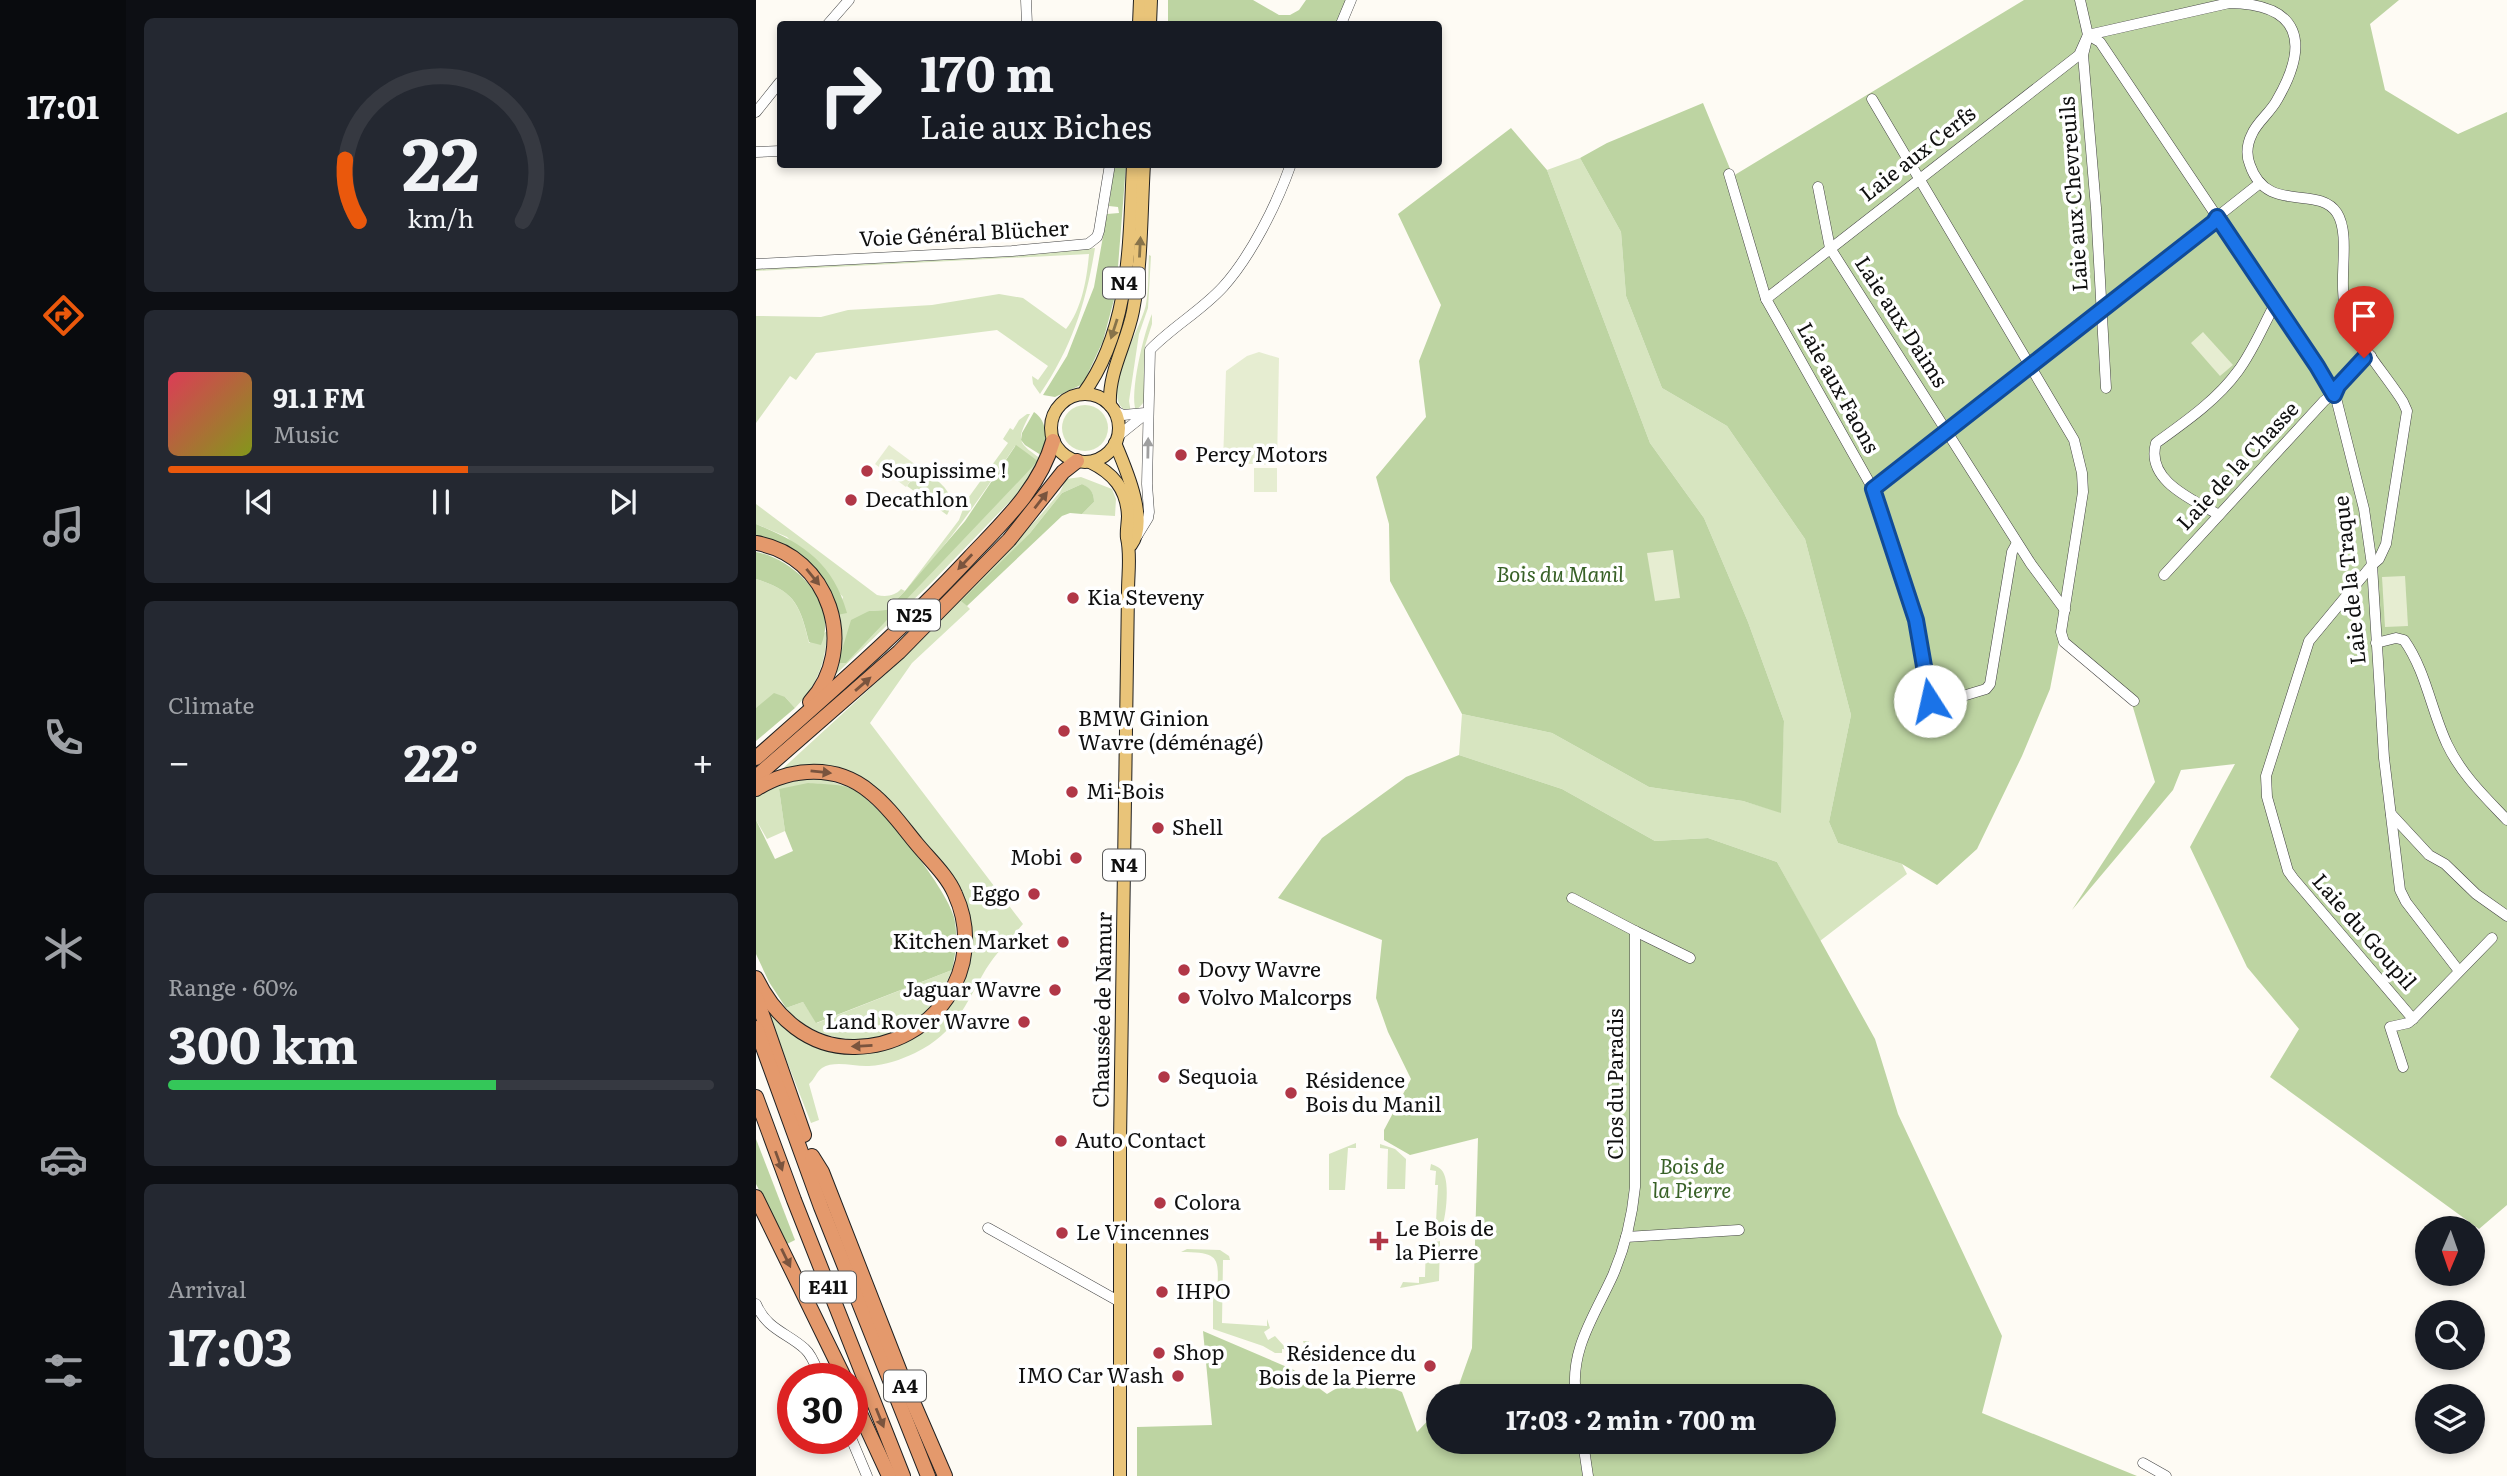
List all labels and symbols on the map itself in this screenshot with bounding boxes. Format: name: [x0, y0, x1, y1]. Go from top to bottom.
street label: Laie aux Chevreuils: [2049, 96, 2094, 293]
street label: Laie aux Cerfs: [1852, 97, 1981, 207]
street label: Voie Général Blücher: [858, 211, 1070, 252]
one-way arrow: [1134, 235, 1145, 257]
street label: Laie aux Daims: [1849, 249, 1957, 392]
road number: N4: [1103, 268, 1145, 298]
pin: [2334, 286, 2394, 358]
street label: Laie aux Faons: [1791, 316, 1889, 458]
one-way arrow: [1108, 319, 1119, 340]
street label: Laie de la Chasse: [2168, 393, 2304, 536]
one-way arrow: [1142, 437, 1153, 459]
place label: Percy Motors: [1195, 437, 1327, 468]
marker: Percy Motors: [1173, 447, 1189, 463]
place label: Soupissime !: [881, 453, 1007, 484]
marker: Soupissime !: [859, 463, 875, 479]
place label: Decathlon: [865, 482, 968, 513]
one-way arrow: [1034, 491, 1048, 509]
marker: Decathlon: [843, 492, 859, 508]
street label: Laie de la Traque: [2323, 494, 2372, 666]
one-way arrow: [957, 554, 974, 571]
park label: Bois du Manil: [1496, 557, 1624, 588]
one-way arrow: [805, 568, 820, 585]
place label: Kia Steveny: [1087, 580, 1205, 611]
marker: Kia Steveny: [1065, 590, 1081, 606]
road number: N25: [888, 600, 940, 630]
position arrow: [1893, 664, 1967, 738]
one-way arrow: [854, 676, 872, 692]
place label: BMW Ginion Wavre (déménagé): [1078, 701, 1264, 756]
marker: BMW Ginion Wavre (déménagé): [1056, 723, 1072, 739]
one-way arrow: [810, 767, 832, 778]
place label: Mi-Bois: [1086, 774, 1164, 805]
marker: Mi-Bois: [1064, 784, 1080, 800]
place label: Shell: [1172, 810, 1223, 841]
marker: Shell: [1150, 820, 1166, 836]
place label: Mobi: [1010, 840, 1062, 871]
marker: Mobi: [1068, 850, 1084, 866]
road number: N4: [1103, 850, 1145, 880]
street label: Laie du Goupil: [2307, 865, 2425, 995]
place label: Eggo: [971, 876, 1020, 907]
marker: Eggo: [1026, 886, 1042, 902]
street label: Chaussée de Namur: [1083, 912, 1118, 1108]
place label: Kitchen Market: [893, 924, 1050, 955]
marker: Kitchen Market: [1055, 934, 1071, 950]
place label: Dovy Wavre: [1198, 952, 1321, 983]
marker: Dovy Wavre: [1176, 962, 1192, 978]
place label: Jaguar Wavre: [902, 972, 1041, 1003]
place label: Volvo Malcorps: [1198, 980, 1352, 1011]
marker: Jaguar Wavre: [1047, 982, 1063, 998]
marker: Volvo Malcorps: [1176, 990, 1192, 1006]
place label: Land Rover Wavre: [825, 1004, 1010, 1035]
street label: Clos du Paradis: [1598, 1008, 1629, 1160]
marker: Land Rover Wavre: [1016, 1014, 1032, 1030]
one-way arrow: [851, 1041, 873, 1052]
place label: Sequoia: [1178, 1059, 1258, 1090]
place label: Résidence Bois du Manil: [1305, 1063, 1442, 1118]
marker: Sequoia: [1156, 1069, 1172, 1085]
marker: Résidence Bois du Manil: [1283, 1085, 1299, 1101]
place label: Auto Contact: [1075, 1123, 1206, 1154]
marker: Auto Contact: [1053, 1133, 1069, 1149]
park label: Bois de la Pierre: [1653, 1149, 1731, 1204]
one-way arrow: [774, 1150, 785, 1171]
place label: Colora: [1174, 1185, 1242, 1216]
marker: Colora: [1152, 1195, 1168, 1211]
place label: Le Bois de la Pierre: [1395, 1211, 1494, 1266]
place label: Le Vincennes: [1076, 1215, 1209, 1246]
north arrow: [2415, 1216, 2485, 1286]
marker: Le Vincennes: [1054, 1225, 1070, 1241]
marker: Le Bois de la Pierre: [1369, 1231, 1389, 1251]
one-way arrow: [781, 1248, 792, 1268]
road number: E411: [800, 1272, 856, 1302]
place label: IHPO: [1176, 1274, 1231, 1305]
marker: IHPO: [1154, 1284, 1170, 1300]
place label: Shop: [1173, 1335, 1224, 1366]
place label: Résidence du Bois de la Pierre: [1258, 1336, 1416, 1391]
marker: Shop: [1151, 1345, 1167, 1361]
place label: IMO Car Wash: [1018, 1358, 1164, 1389]
marker: Résidence du Bois de la Pierre: [1422, 1358, 1438, 1374]
speed limit sign: 30: [777, 1363, 868, 1454]
marker: IMO Car Wash: [1170, 1368, 1186, 1384]
road number: A4: [884, 1370, 926, 1402]
one-way arrow: [875, 1408, 886, 1429]

